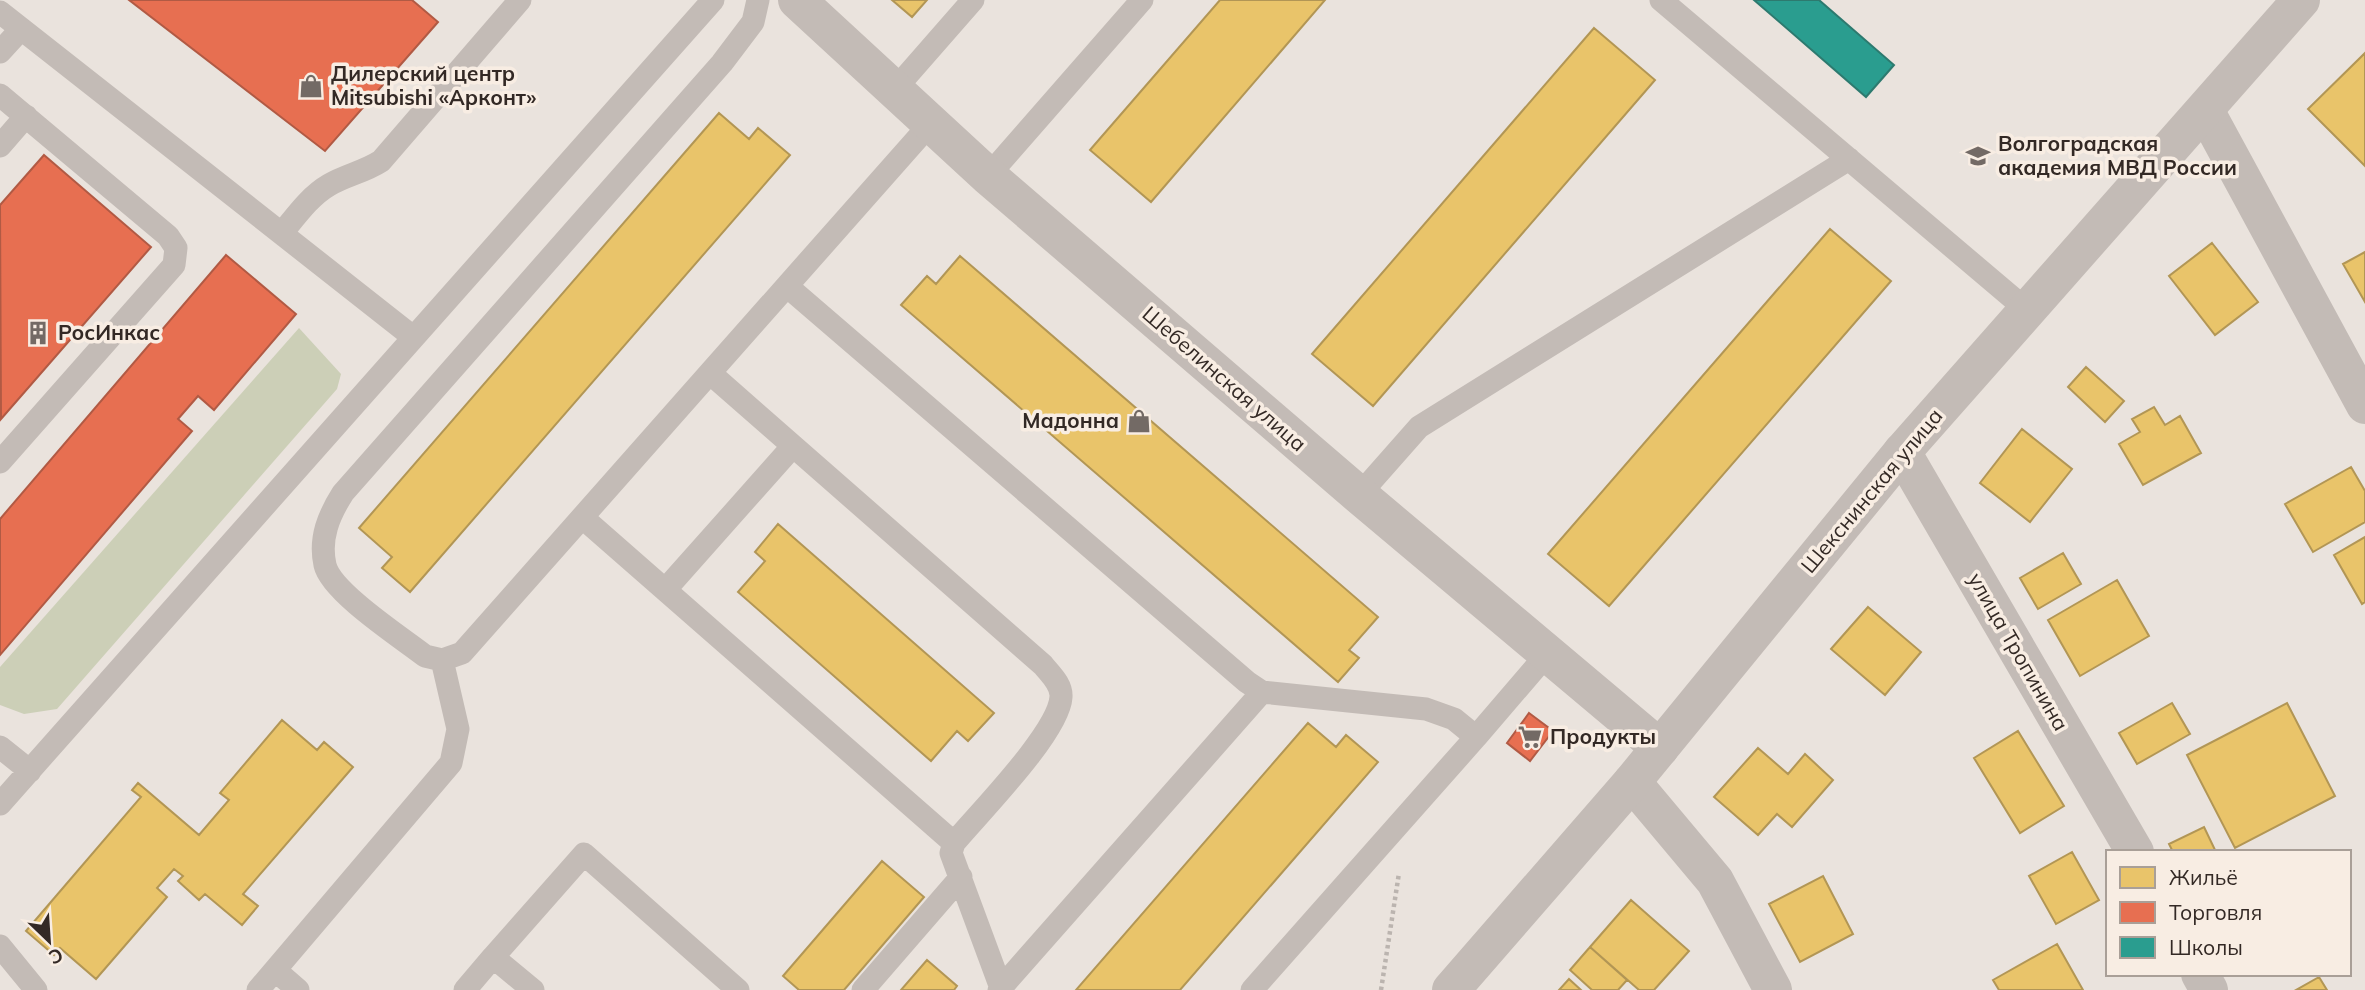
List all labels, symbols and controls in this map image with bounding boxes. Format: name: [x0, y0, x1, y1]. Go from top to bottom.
place label: Дилерский центр Mitsubishi «Арконт»: [331, 60, 536, 110]
shop icon: Дилерский центр Mitsubishi «Арконт»: [297, 72, 325, 100]
place label: Волгоградская академия МВД России: [1998, 130, 2237, 180]
school or university icon: Волгоградская академия МВД России: [1964, 142, 1992, 170]
street label: Шебелинская улица: [1137, 300, 1312, 456]
building icon: РосИнкас: [24, 319, 52, 347]
place label: РосИнкас: [58, 319, 160, 345]
street label: Шекснинская улица: [1795, 403, 1948, 578]
place label: Мадонна: [1022, 407, 1119, 433]
shop icon: Мадонна: [1125, 407, 1153, 435]
street label: улица Тропинина: [1963, 568, 2075, 735]
supermarket icon: Продукты: [1516, 723, 1544, 751]
place label: Продукты: [1550, 723, 1656, 749]
legend: [2106, 850, 2351, 976]
text: Жильё: [2169, 864, 2238, 890]
text: Торговля: [2169, 899, 2262, 925]
north arrow: [14, 906, 84, 976]
text: Школы: [2169, 934, 2243, 960]
text: С: [45, 943, 67, 970]

